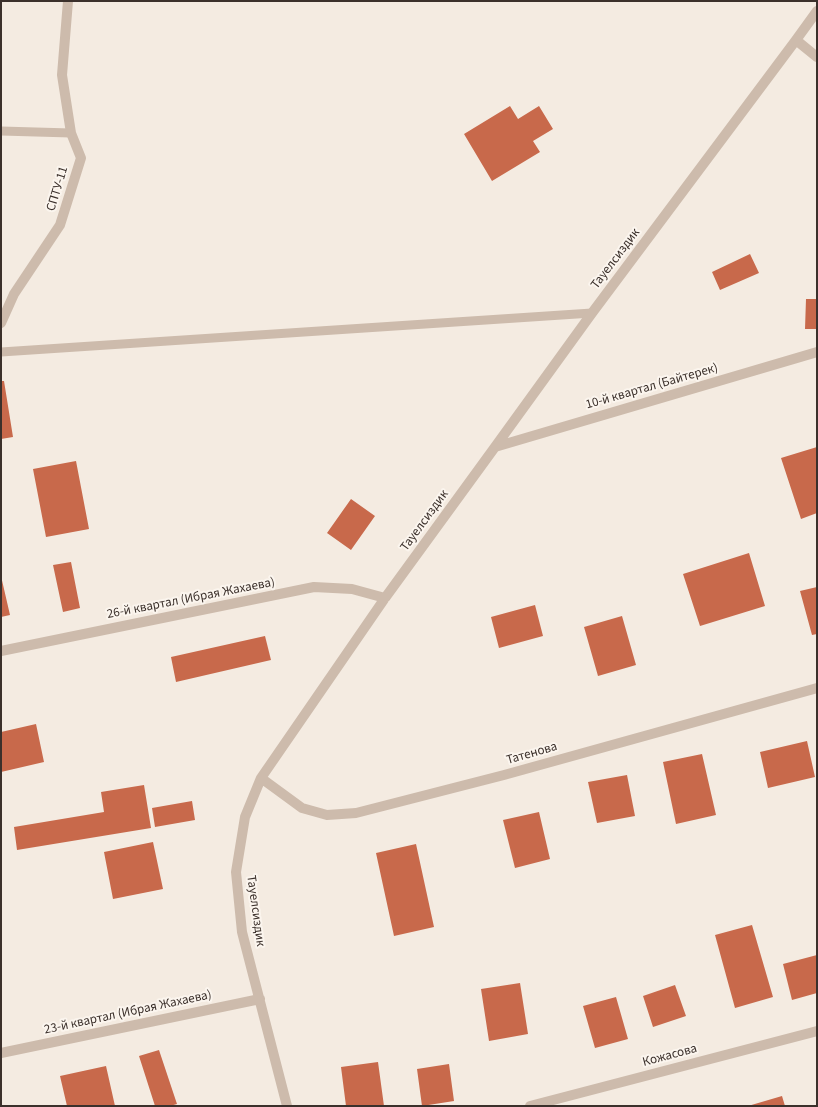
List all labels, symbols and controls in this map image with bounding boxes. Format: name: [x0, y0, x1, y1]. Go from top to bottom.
street label: СПТУ-11: [44, 165, 72, 213]
street label: Тауелсиздик: [588, 226, 644, 292]
street label: 10-й квартал (Байтерек): [584, 361, 720, 413]
street label: Тауелсиздик: [398, 487, 452, 555]
street label: 26-й квартал (Ибрая Жахаева): [106, 575, 276, 623]
street label: Татенова: [505, 739, 559, 769]
street label: Тауелсиздик: [242, 874, 268, 948]
street label: 23-й квартал (Ибрая Жахаева): [43, 988, 213, 1038]
street label: Кожасова: [641, 1041, 699, 1071]

